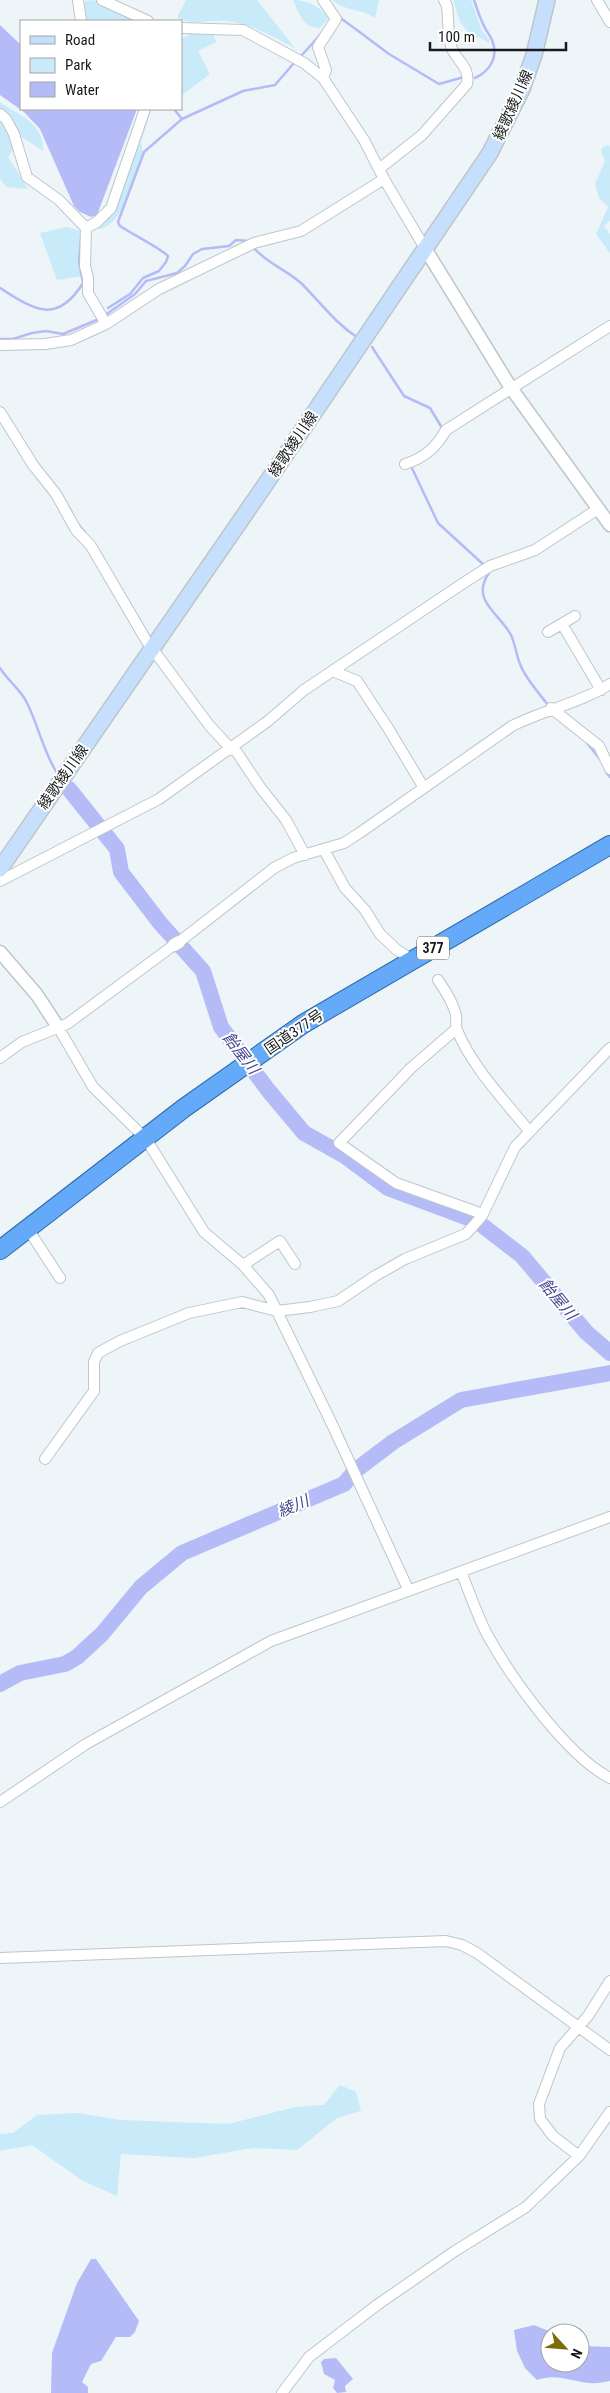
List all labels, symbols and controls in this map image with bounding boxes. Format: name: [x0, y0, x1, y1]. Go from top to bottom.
legend: [20, 20, 182, 110]
scale bar: [430, 20, 566, 52]
text: 100 m: [438, 28, 475, 46]
text: Road: [65, 31, 95, 49]
text: Park: [65, 56, 92, 74]
street label: 綾歌綾川線: [490, 67, 536, 143]
text: Water: [65, 81, 100, 99]
street label: 綾歌綾川線: [265, 408, 321, 480]
street label: 綾歌綾川線: [34, 741, 92, 813]
road number: 377: [417, 936, 449, 960]
street label: 国道377号: [261, 1006, 327, 1058]
water label: 飴屋川: [219, 1028, 264, 1079]
water label: 飴屋川: [535, 1275, 582, 1325]
water label: 綾川: [275, 1490, 313, 1521]
north arrow: [540, 2323, 590, 2373]
text: N: [568, 2346, 586, 2361]

